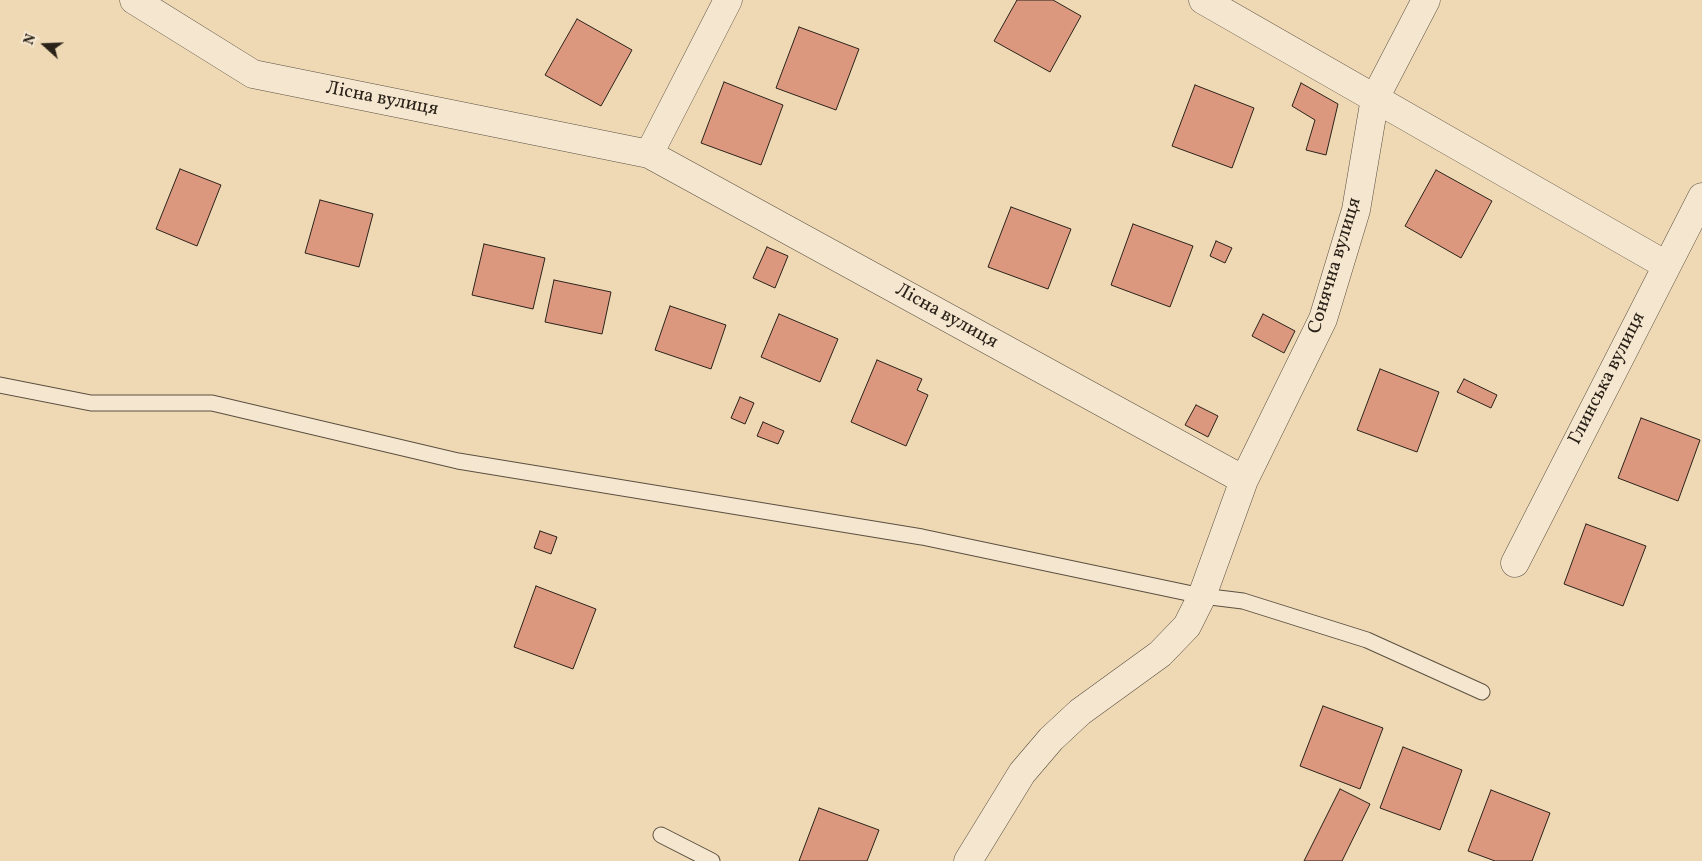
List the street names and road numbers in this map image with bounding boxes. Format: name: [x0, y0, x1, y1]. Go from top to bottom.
street label: Лісна вулиця: [324, 78, 440, 122]
street label: Сонячна вулиця: [1304, 195, 1368, 337]
street label: Лісна вулиця: [891, 279, 1001, 355]
street label: Глинська вулиця: [1565, 309, 1651, 449]

